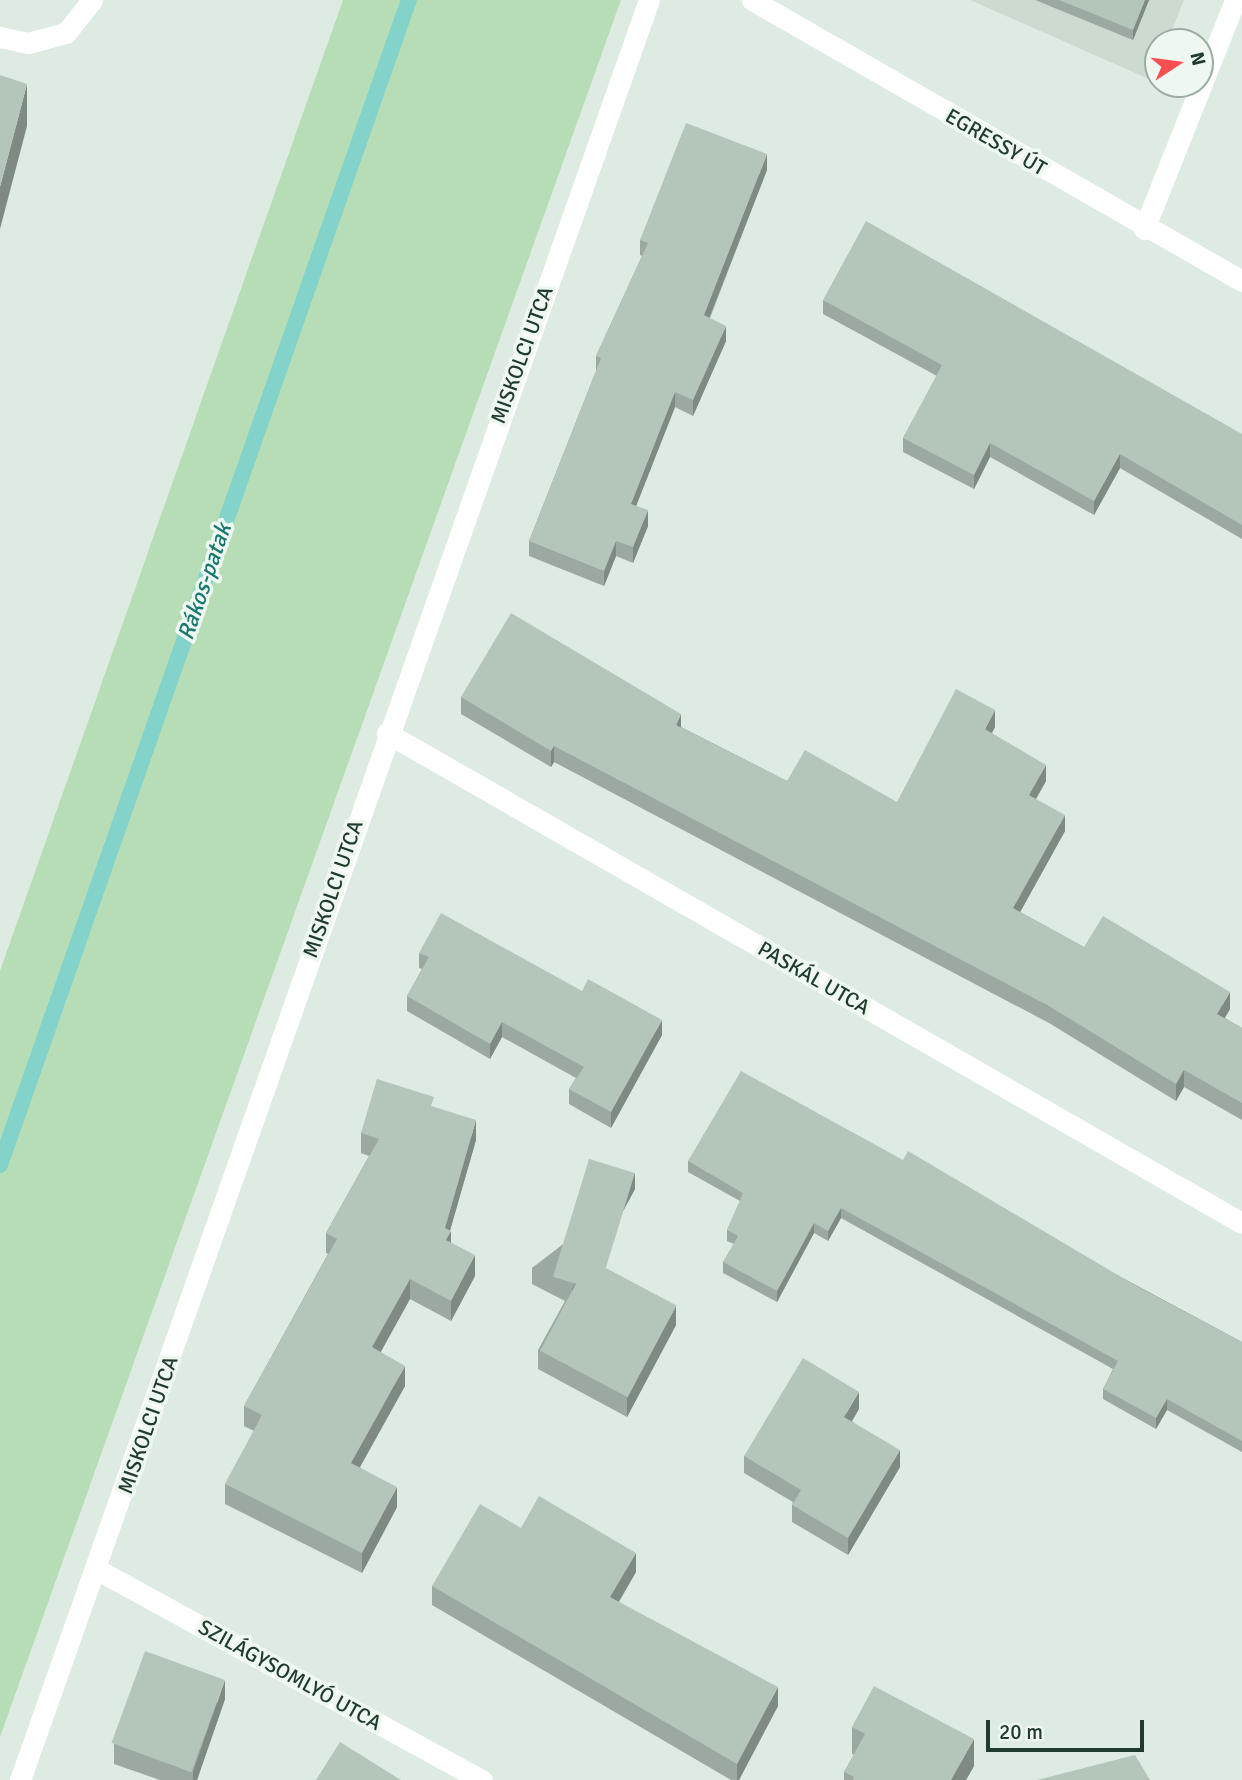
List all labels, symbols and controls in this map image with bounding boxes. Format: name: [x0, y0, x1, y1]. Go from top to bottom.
north arrow: [1144, 28, 1214, 98]
text: N: [1184, 50, 1211, 68]
street label: EGRESSY ÚT: [941, 103, 1051, 181]
street label: MISKOLCI UTCA: [486, 283, 558, 427]
water label: Rákos-patak: [172, 520, 238, 644]
street label: MISKOLCI UTCA: [298, 817, 368, 961]
street label: PASKÁL UTCA: [753, 936, 875, 1020]
street label: MISKOLCI UTCA: [113, 1353, 183, 1497]
street label: SZILÁGYSOMLYÓ UTCA: [194, 1614, 386, 1736]
scale bar: [990, 1706, 1148, 1750]
text: 20 m: [999, 1719, 1043, 1745]

